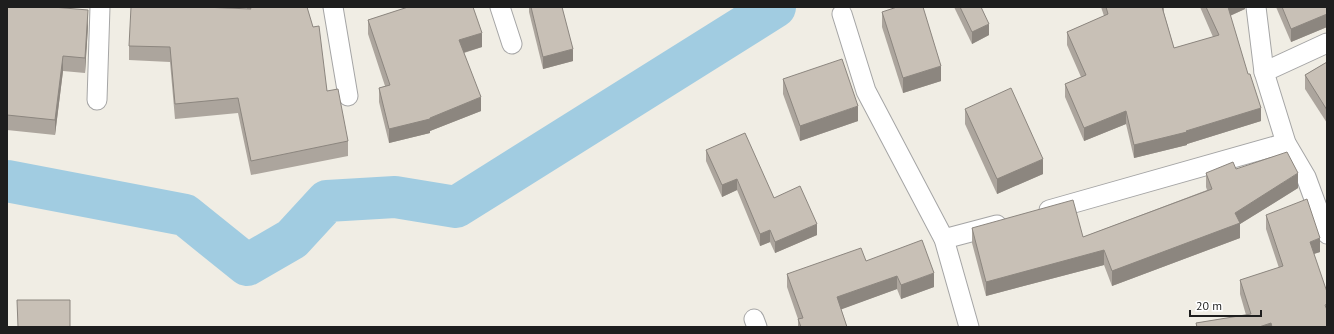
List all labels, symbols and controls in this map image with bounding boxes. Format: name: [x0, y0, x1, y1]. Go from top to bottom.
scale bar: [1190, 292, 1261, 318]
text: 20 m: [1196, 298, 1222, 313]

